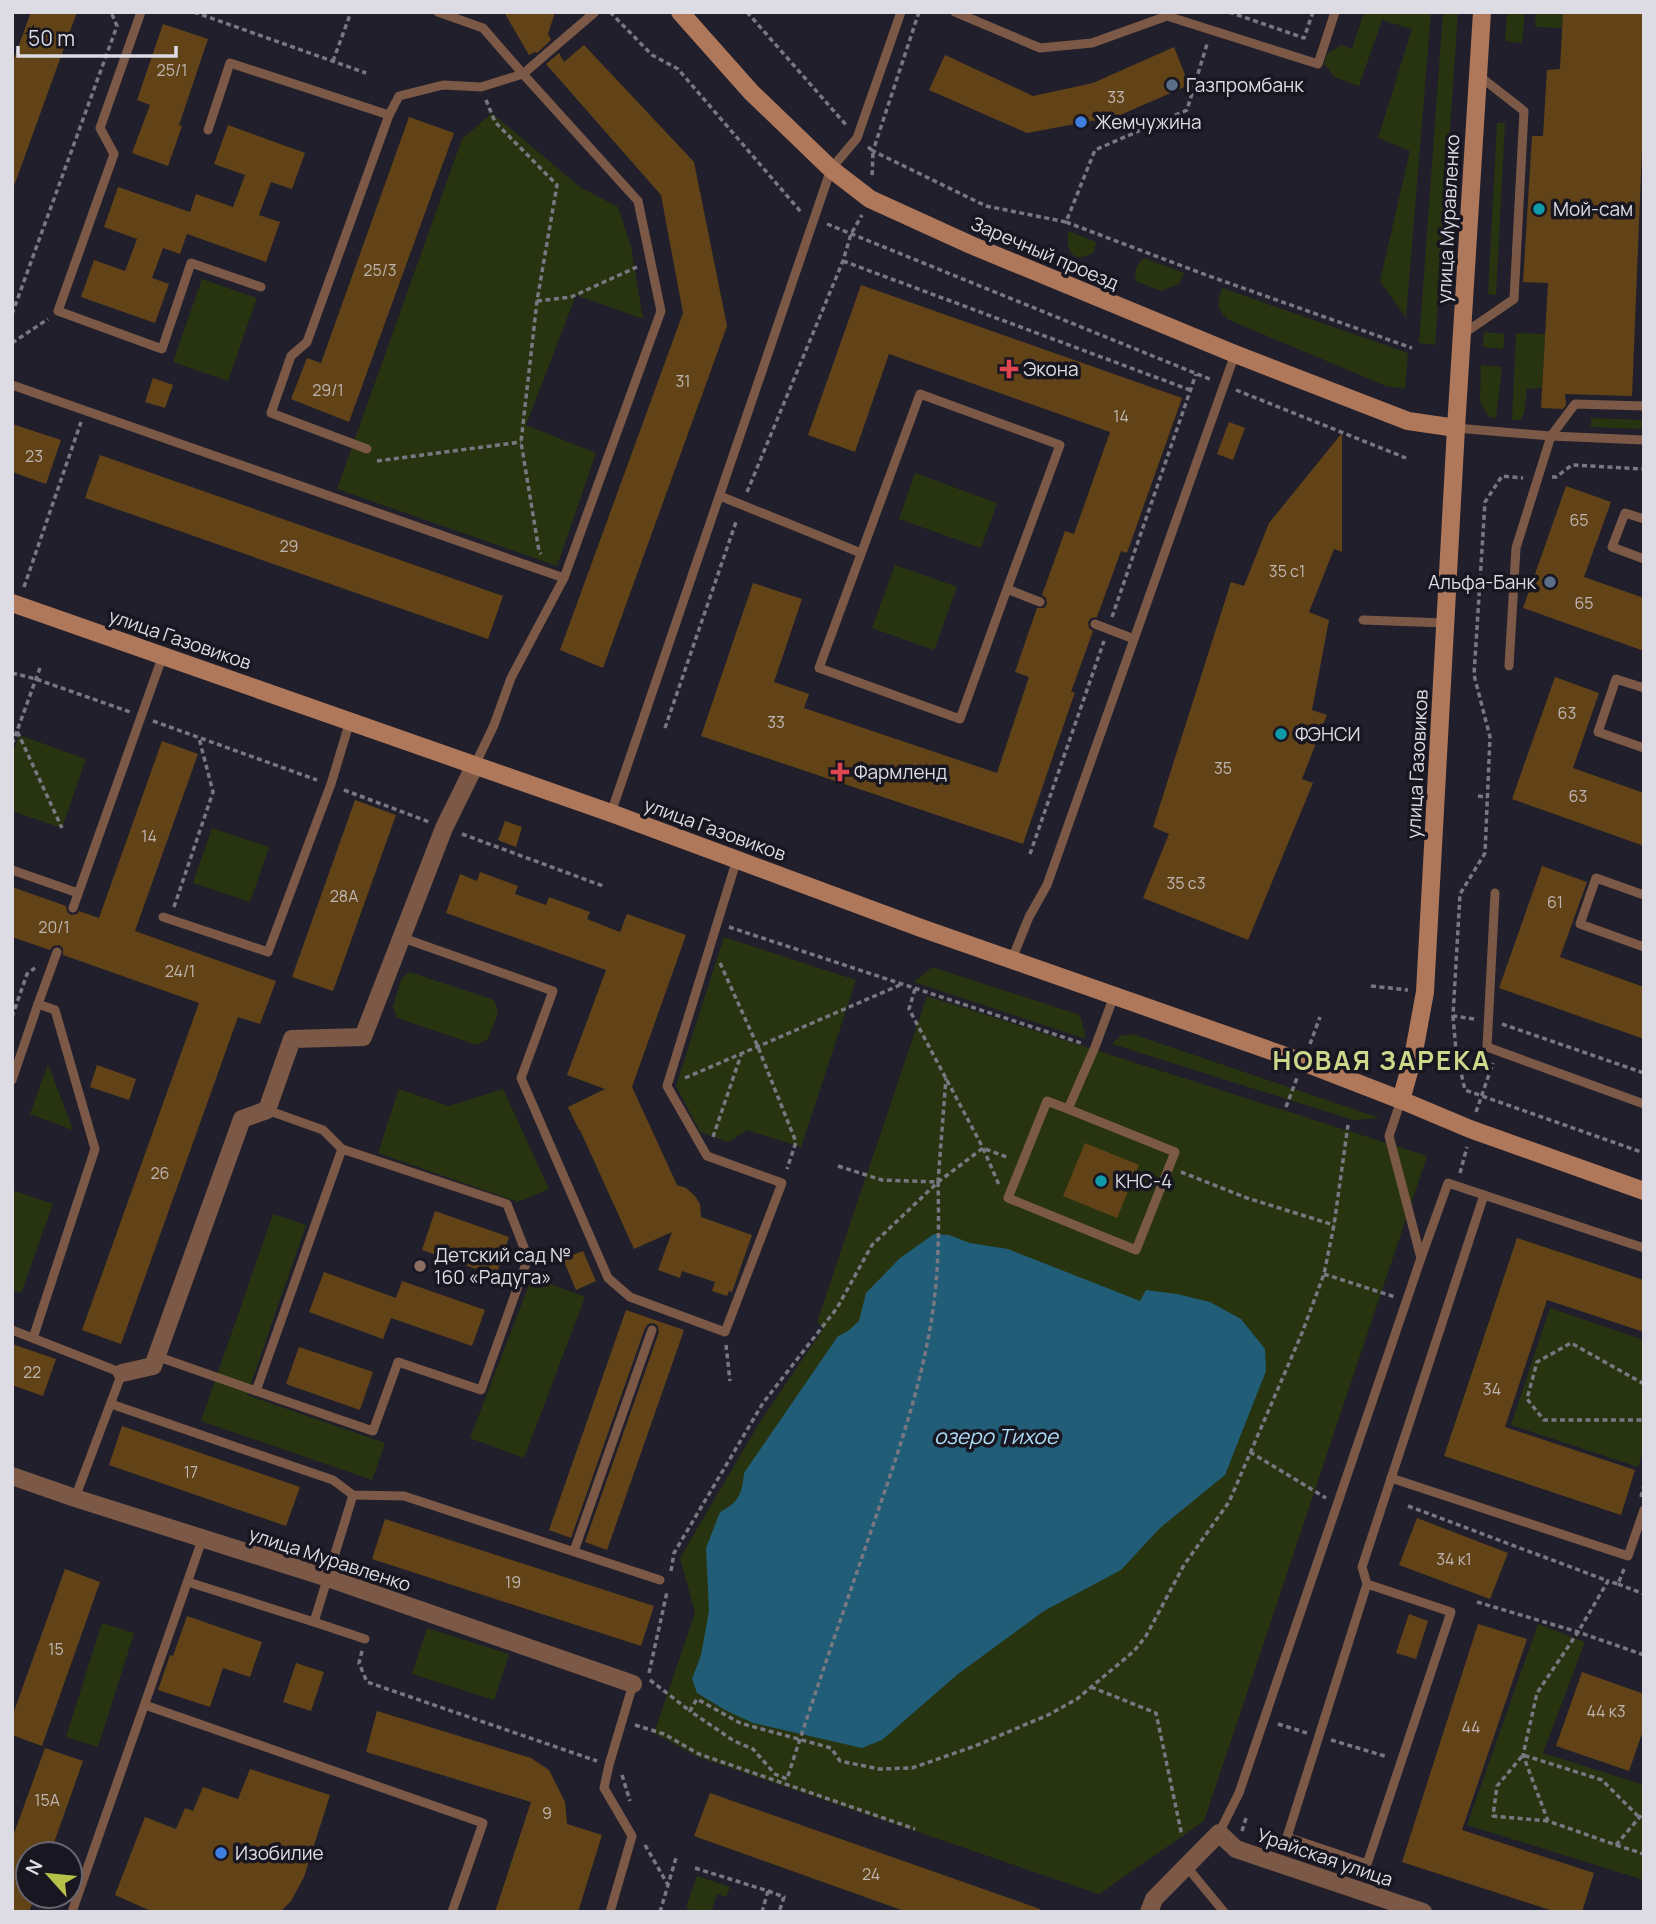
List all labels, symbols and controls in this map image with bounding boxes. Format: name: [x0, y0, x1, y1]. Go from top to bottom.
scale bar: [18, 14, 175, 58]
text: 50 m: [28, 24, 75, 52]
house number: 25/1: [157, 59, 187, 81]
place label: Газпромбанк: [1186, 72, 1304, 98]
marker: Газпромбанк: [1164, 77, 1180, 93]
house number: 33: [1107, 86, 1125, 108]
place label: Жемчужина: [1095, 109, 1202, 135]
marker: Жемчужина: [1073, 114, 1089, 130]
street label: улица Муравленко: [1431, 134, 1465, 304]
place label: Мой-сам: [1553, 196, 1633, 222]
marker: Мой-сам: [1531, 201, 1547, 217]
street label: Заречный проезд: [967, 210, 1123, 296]
house number: 25/3: [363, 259, 397, 281]
place label: Экона: [1023, 356, 1079, 382]
marker: Экона: [1001, 361, 1017, 377]
house number: 31: [675, 370, 691, 392]
house number: 29/1: [312, 379, 344, 401]
house number: 14: [1113, 405, 1129, 427]
house number: 23: [25, 445, 43, 467]
house number: 65: [1569, 509, 1589, 531]
house number: 29: [279, 535, 299, 557]
house number: 35 с1: [1269, 560, 1305, 582]
place label: Альфа-Банк: [1428, 569, 1537, 595]
marker: Альфа-Банк: [1542, 574, 1558, 590]
house number: 65: [1574, 592, 1594, 614]
street label: улица Газовиков: [105, 602, 255, 676]
street label: улица Газовиков: [1400, 689, 1434, 839]
house number: 63: [1558, 702, 1576, 724]
house number: 33: [767, 711, 785, 733]
place label: ФЭНСИ: [1295, 721, 1361, 747]
marker: ФЭНСИ: [1273, 726, 1289, 742]
house number: 35: [1214, 757, 1232, 779]
place label: Фармленд: [854, 759, 947, 785]
marker: Фармленд: [832, 764, 848, 780]
house number: 63: [1569, 785, 1587, 807]
street label: улица Газовиков: [640, 791, 790, 867]
house number: 14: [141, 825, 157, 847]
house number: 35 с3: [1167, 872, 1206, 894]
house number: 28А: [330, 885, 358, 907]
house number: 61: [1547, 891, 1563, 913]
house number: 20/1: [38, 916, 70, 938]
house number: 24/1: [165, 960, 195, 982]
district label: НОВАЯ ЗАРЕКА: [1273, 1042, 1491, 1078]
house number: 26: [150, 1162, 170, 1184]
place label: КНС-4: [1115, 1168, 1172, 1194]
marker: КНС-4: [1093, 1173, 1109, 1189]
place label: Детский сад № 160 «Радуга»: [434, 1242, 571, 1290]
marker: Детский сад № 160 «Радуга»: [412, 1258, 428, 1274]
house number: 22: [23, 1361, 41, 1383]
house number: 34: [1483, 1378, 1501, 1400]
water label: озеро Тихое: [934, 1422, 1060, 1450]
house number: 17: [184, 1461, 198, 1483]
street label: улица Муравленко: [246, 1520, 414, 1598]
house number: 34 к1: [1436, 1548, 1472, 1570]
house number: 19: [505, 1571, 521, 1593]
house number: 15: [48, 1638, 64, 1660]
house number: 44 к3: [1586, 1700, 1626, 1722]
house number: 44: [1461, 1716, 1481, 1738]
house number: 15А: [34, 1789, 60, 1811]
house number: 9: [542, 1802, 552, 1824]
street label: Урайская улица: [1254, 1822, 1396, 1892]
north arrow: [14, 1840, 84, 1910]
place label: Изобилие: [235, 1840, 324, 1866]
marker: Изобилие: [213, 1845, 229, 1861]
text: N: [19, 1855, 49, 1879]
house number: 24: [862, 1863, 880, 1885]

